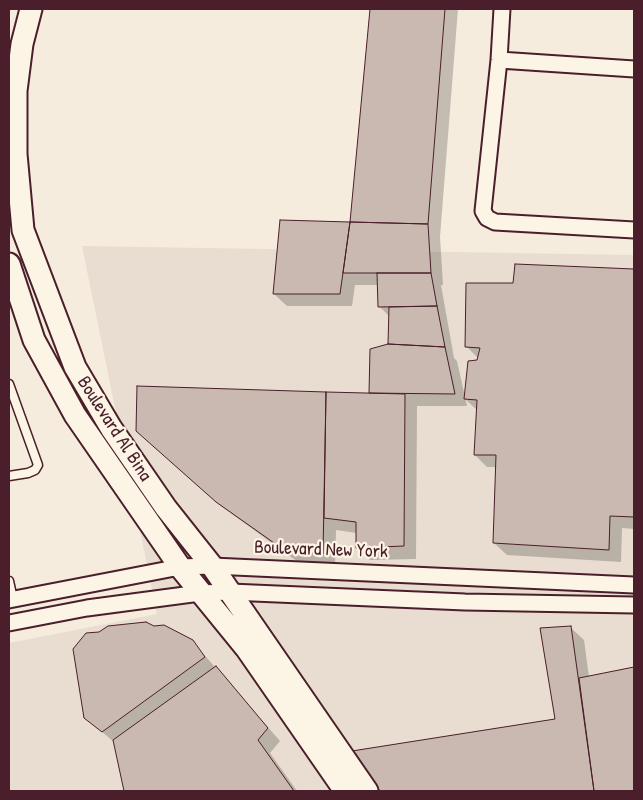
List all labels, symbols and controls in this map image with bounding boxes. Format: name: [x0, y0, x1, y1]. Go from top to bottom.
street label: Boulevard Al Bina: [72, 372, 156, 486]
street label: Boulevard New York: [254, 536, 388, 564]

